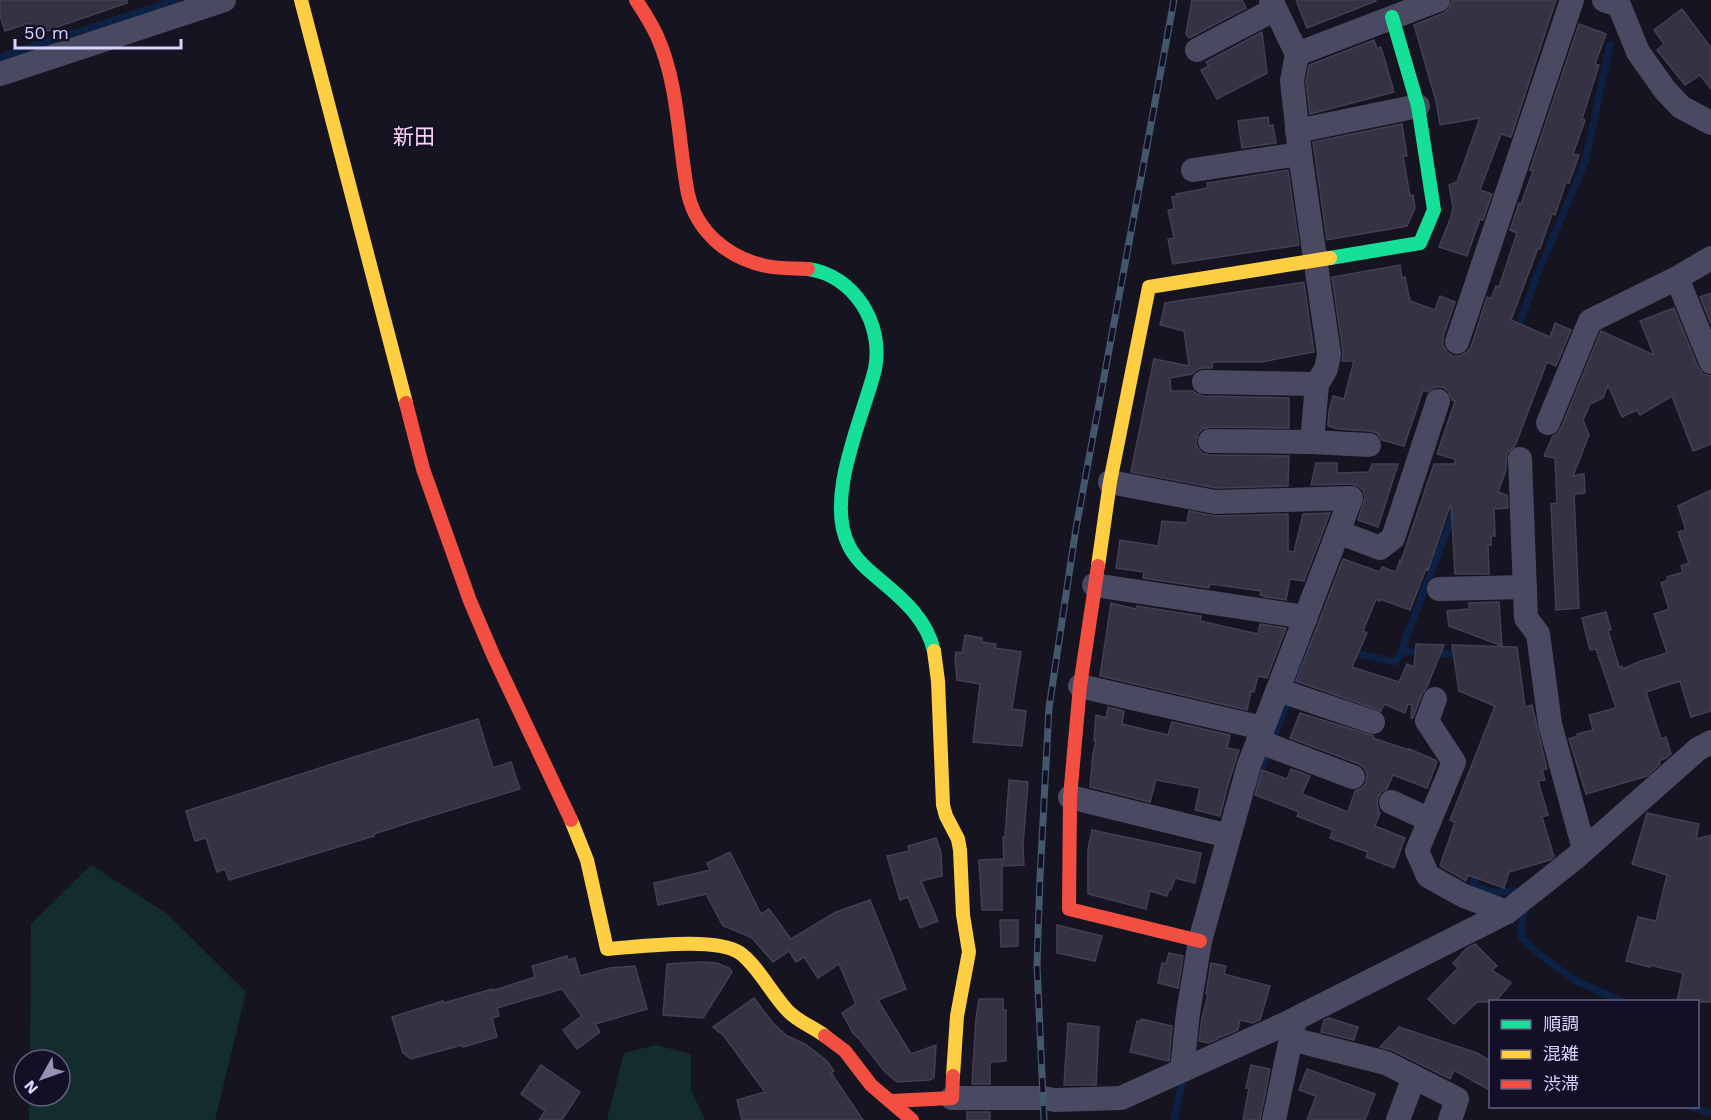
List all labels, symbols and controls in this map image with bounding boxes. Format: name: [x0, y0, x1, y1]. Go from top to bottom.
scale bar: [15, 12, 182, 50]
text: 50 m: [24, 22, 69, 43]
district label: 新田: [393, 124, 435, 149]
legend: [1489, 1000, 1699, 1108]
text: 順調: [1543, 1013, 1579, 1034]
text: 混雑: [1543, 1043, 1579, 1064]
north arrow: [12, 1048, 72, 1108]
text: 渋滞: [1543, 1073, 1579, 1094]
text: N: [20, 1077, 42, 1098]

